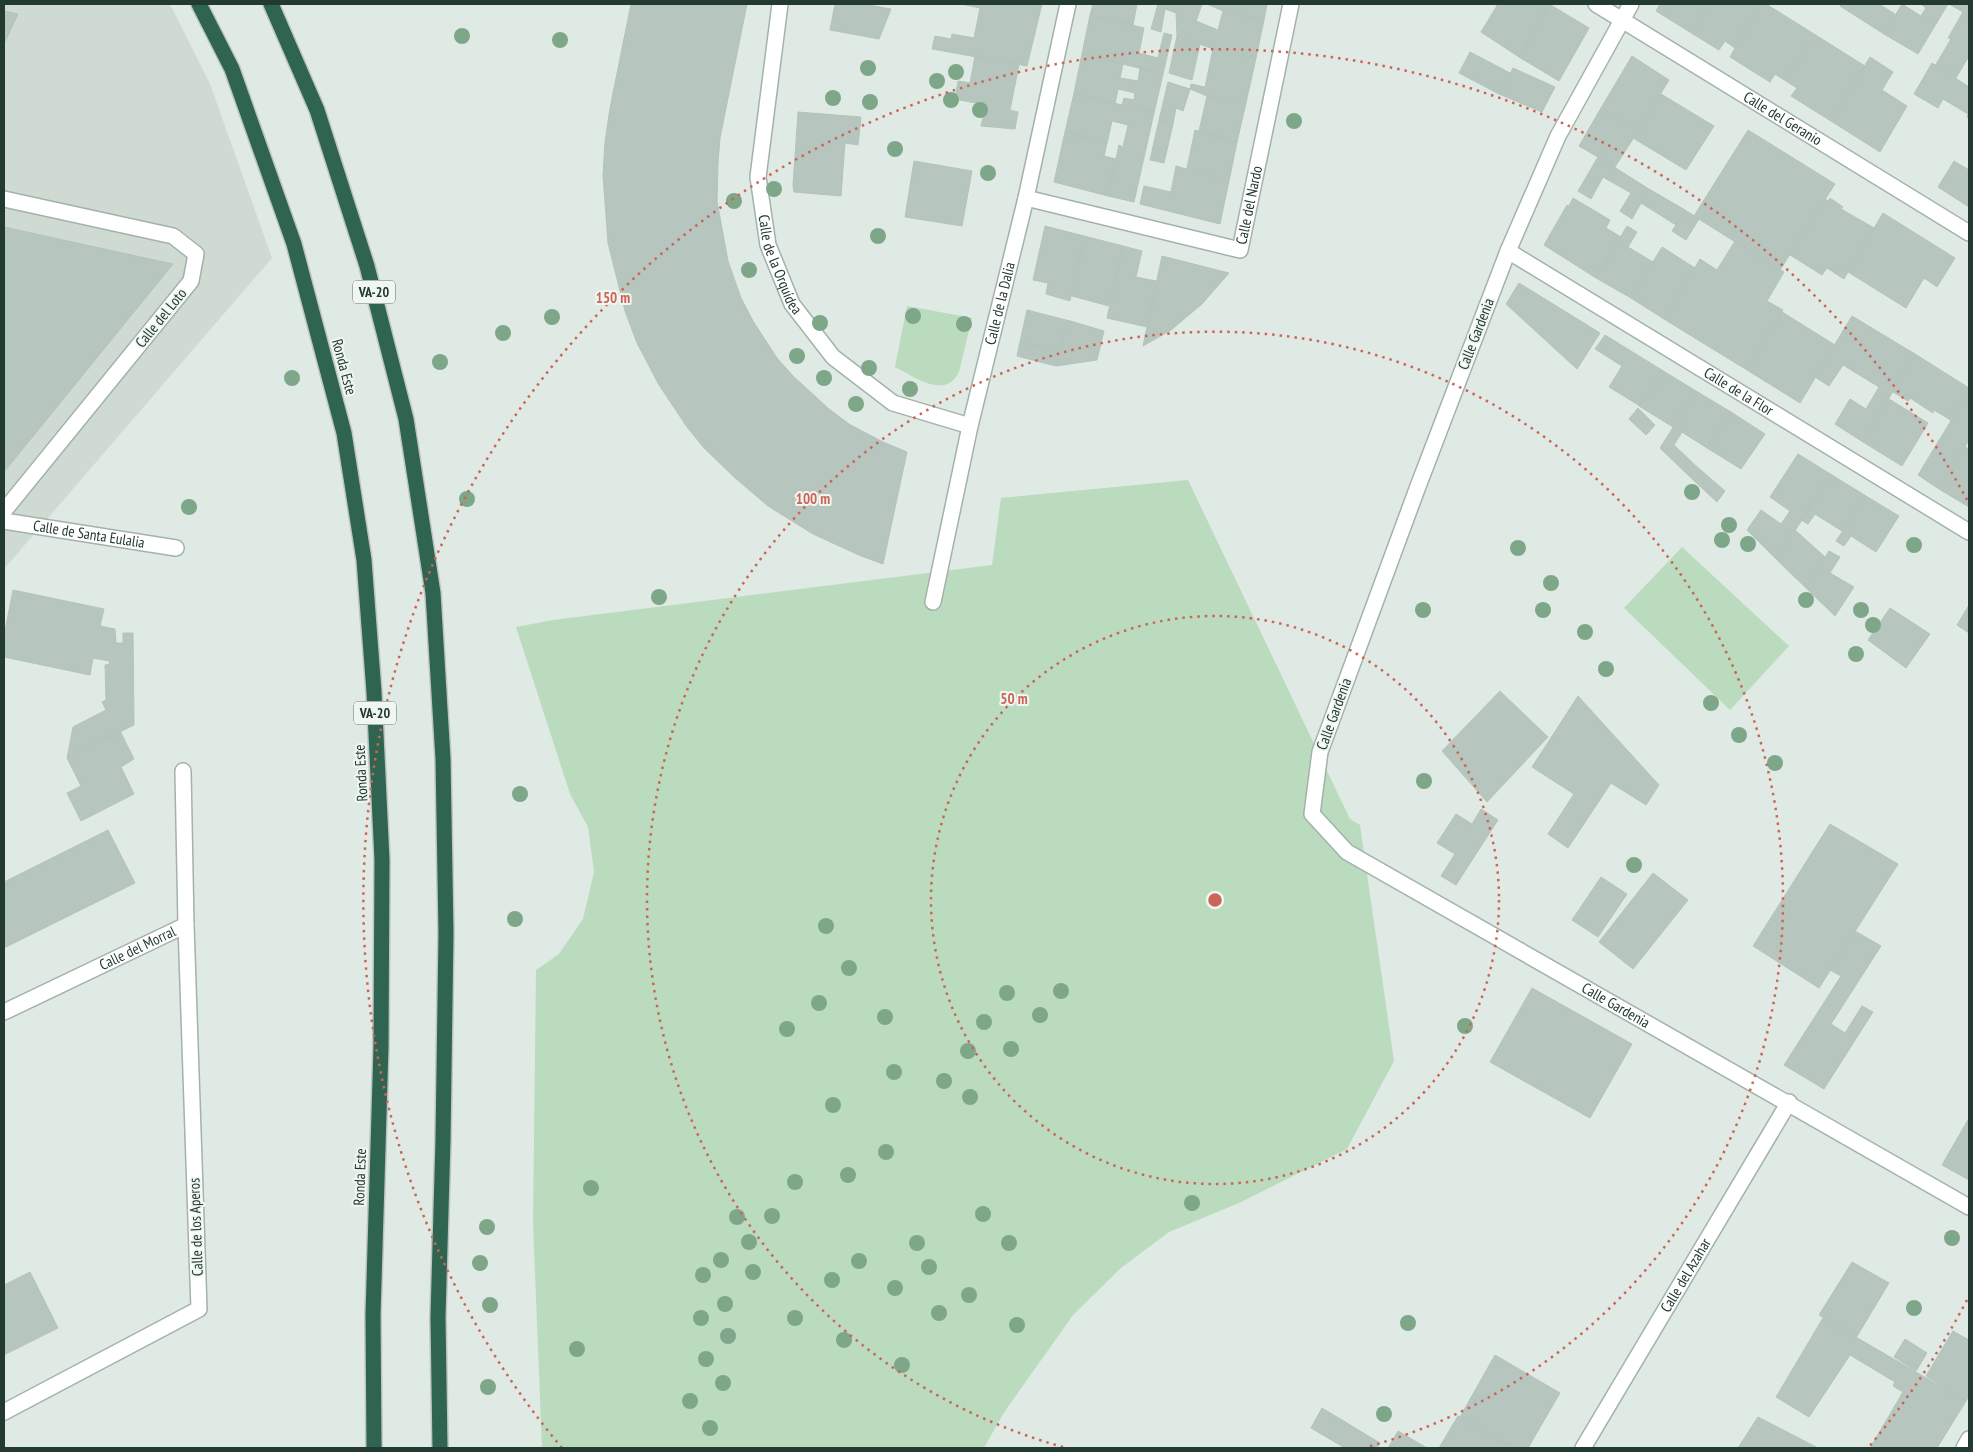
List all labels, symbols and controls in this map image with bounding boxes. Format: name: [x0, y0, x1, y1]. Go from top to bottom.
street label: Calle del Geranio: [1740, 87, 1826, 149]
street label: Calle del Nardo: [1231, 164, 1266, 246]
street label: Calle de la Orquídea: [755, 213, 806, 318]
street label: Calle de la Dalia: [980, 260, 1019, 347]
road number: VA-20: [353, 280, 395, 304]
street label: Calle del Loto: [131, 284, 190, 351]
text: 150 m: [596, 288, 630, 307]
street label: Calle Gardenia: [1453, 295, 1498, 372]
street label: Ronda Este: [328, 337, 361, 397]
street label: Calle de la Flor: [1701, 363, 1778, 420]
text: 100 m: [796, 489, 830, 508]
street label: Calle de Santa Eulalia: [32, 516, 146, 552]
street label: Calle Gardenia: [1312, 675, 1355, 752]
text: 50 m: [1000, 689, 1028, 708]
road number: VA-20: [354, 701, 396, 724]
street label: Ronda Este: [350, 744, 371, 802]
centre of rings: [1206, 891, 1224, 909]
street label: Calle del Morral: [96, 921, 179, 974]
street label: Calle Gardenia: [1579, 978, 1653, 1032]
street label: Ronda Este: [349, 1148, 370, 1206]
street label: Calle de los Aperos: [184, 1178, 207, 1276]
street label: Calle del Azahar: [1656, 1234, 1715, 1316]

